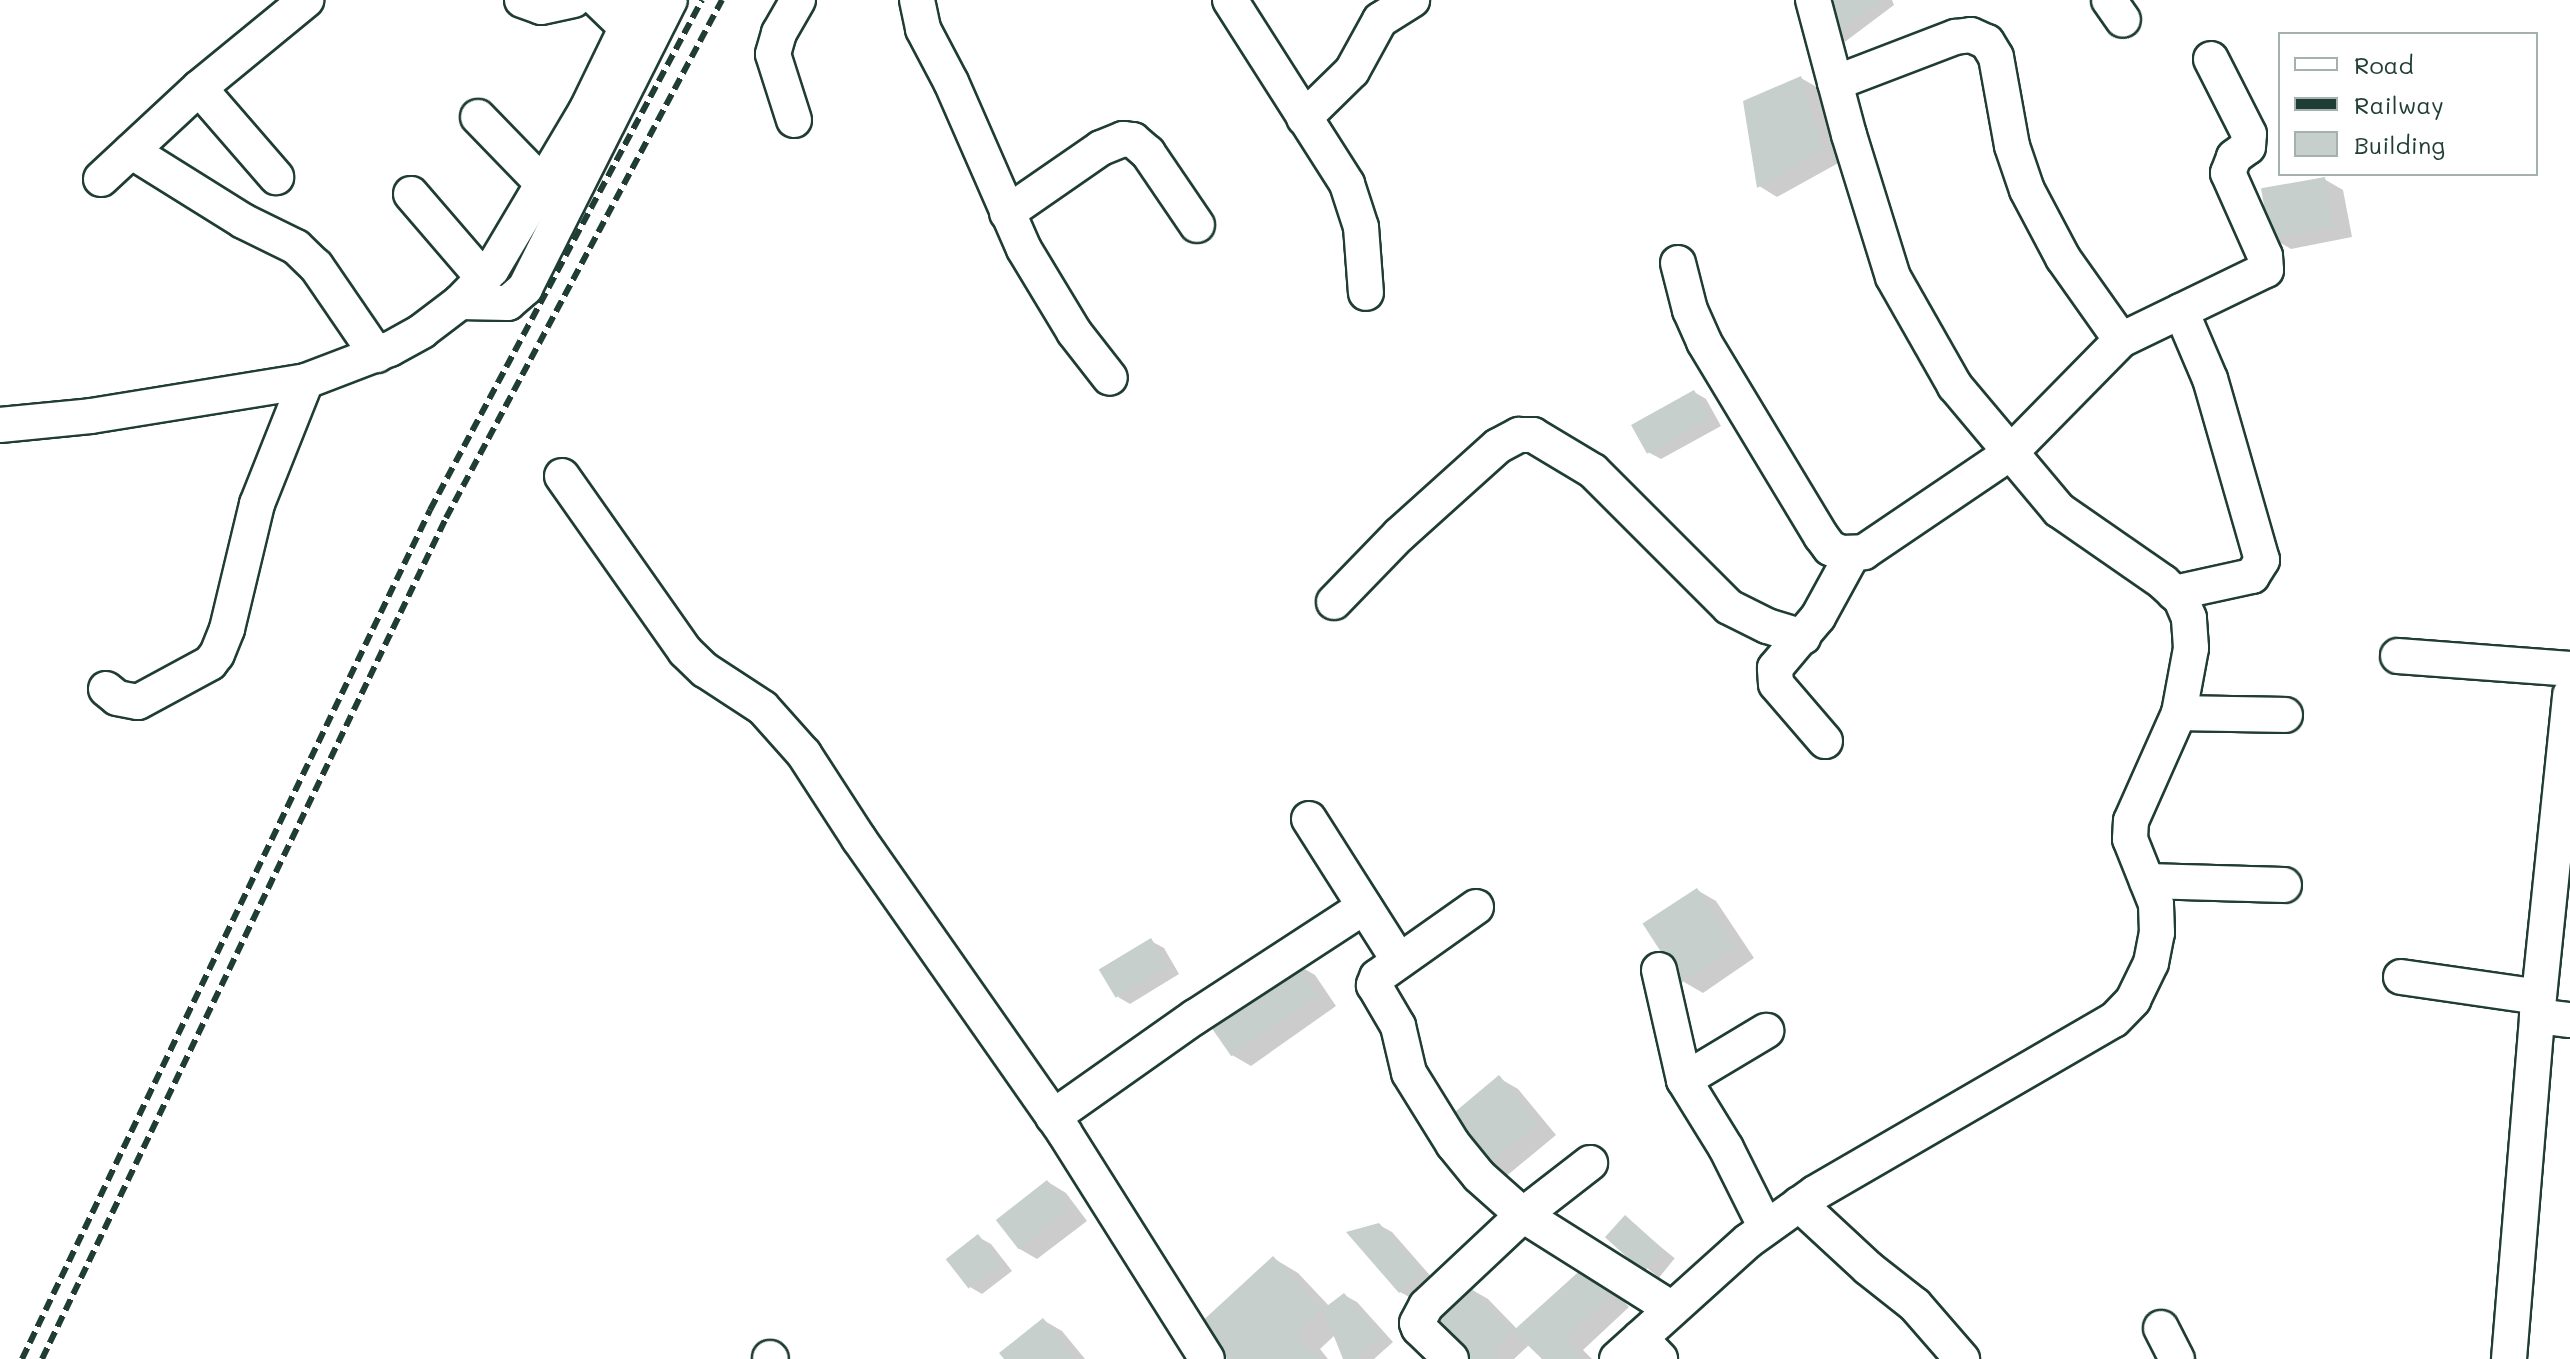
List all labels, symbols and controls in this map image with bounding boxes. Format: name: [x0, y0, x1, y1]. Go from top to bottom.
legend: [2278, 32, 2538, 176]
text: Road: [2354, 49, 2414, 80]
text: Railway: [2354, 89, 2444, 120]
text: Building: [2354, 129, 2445, 160]

